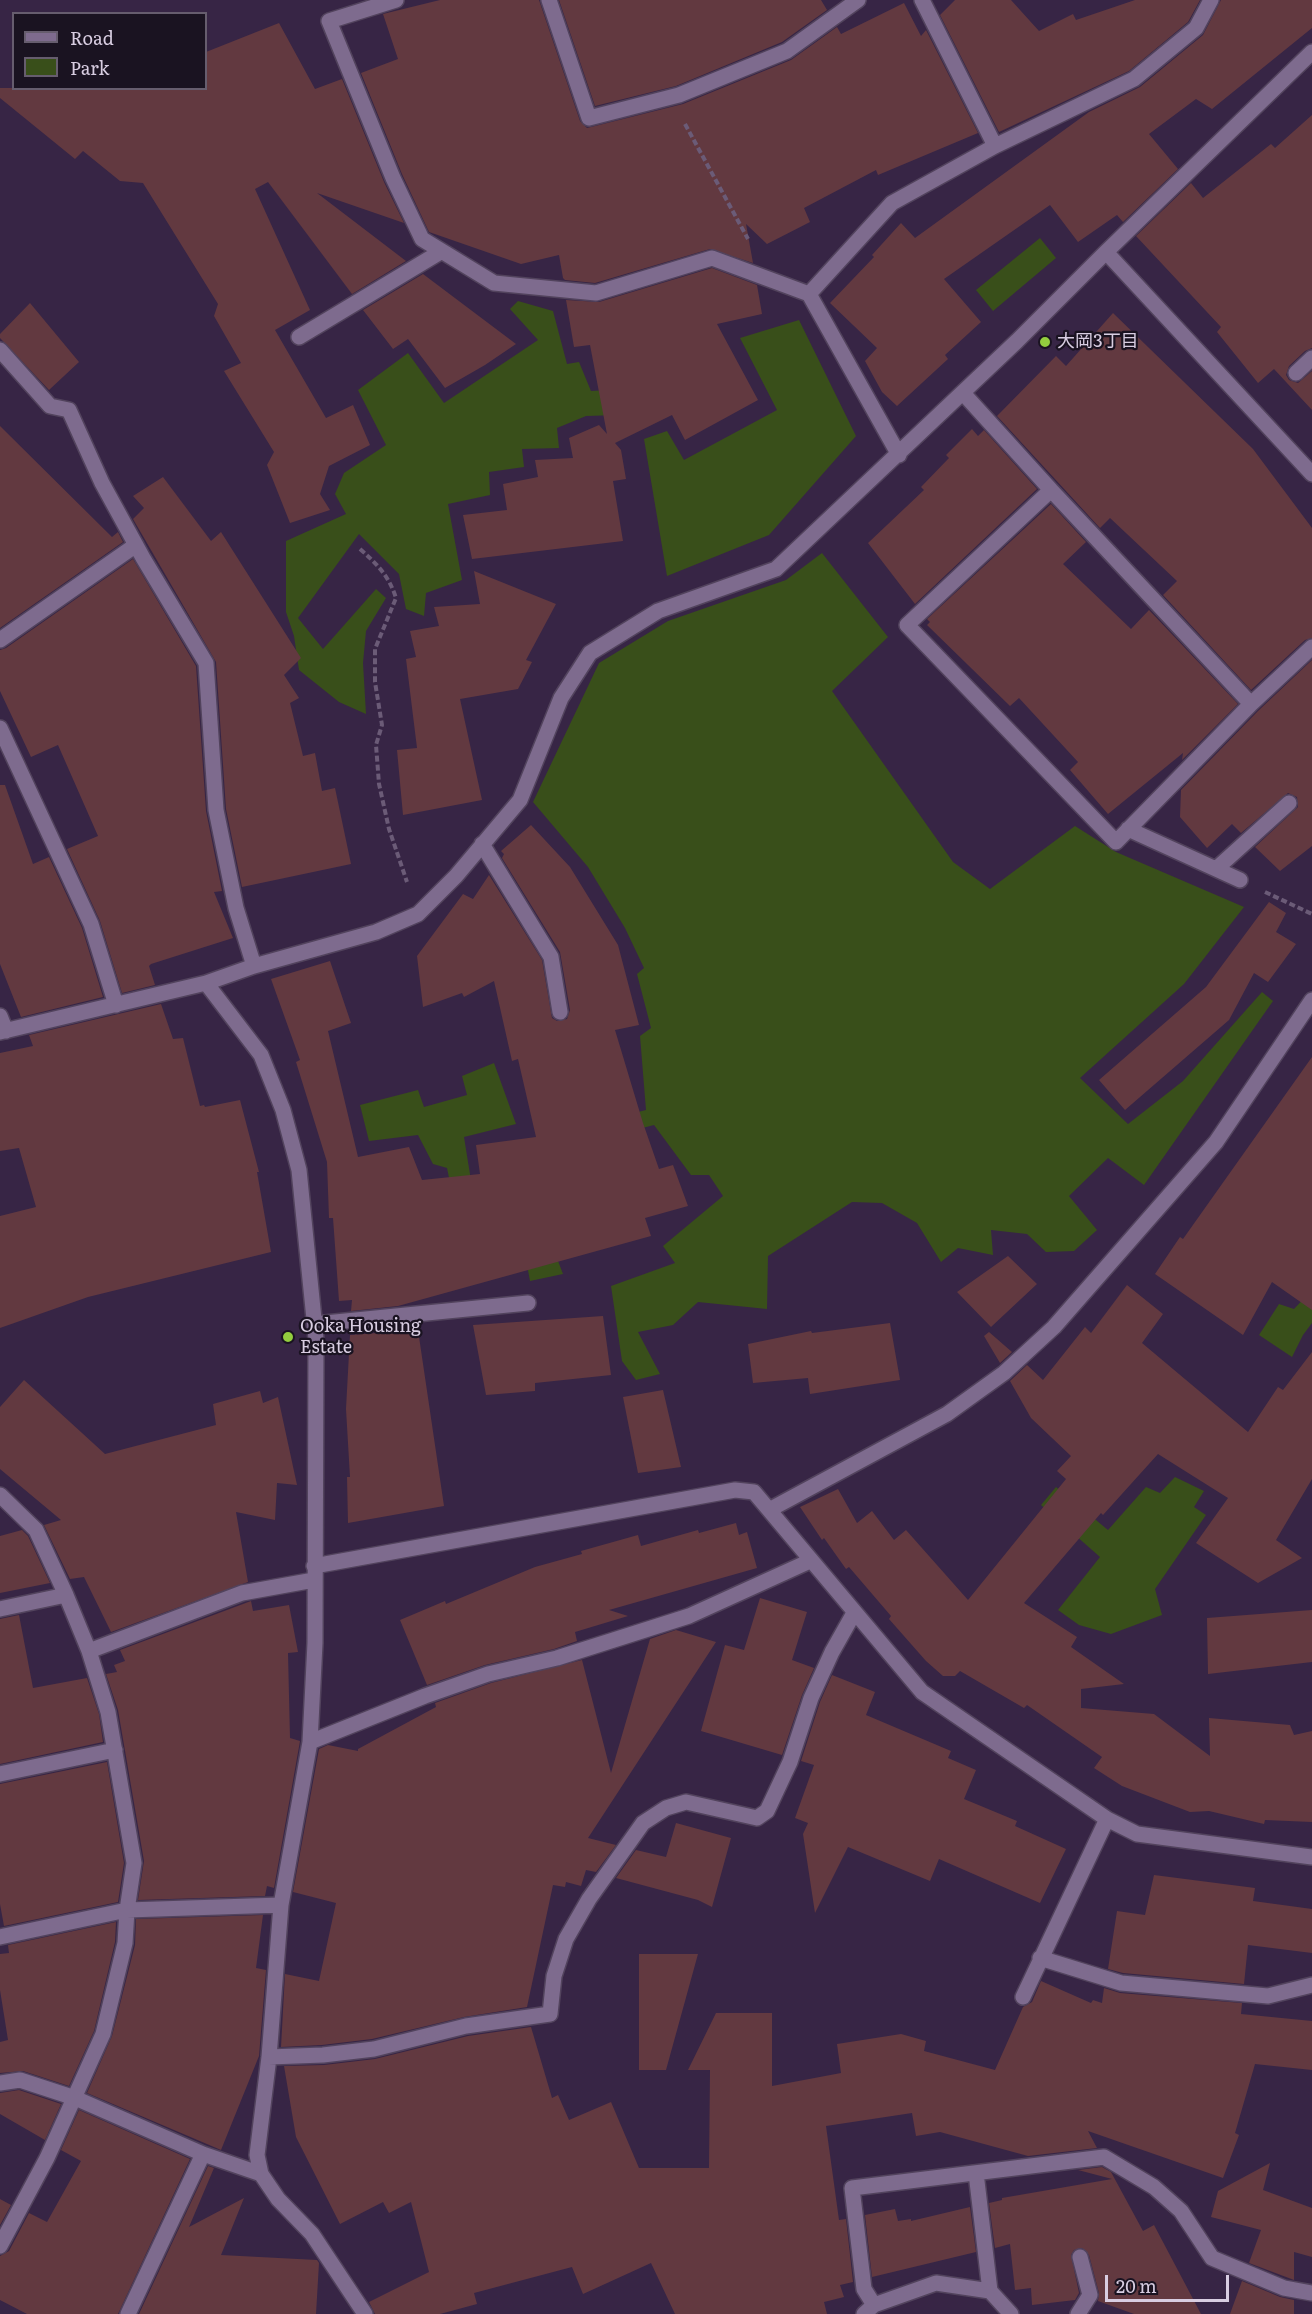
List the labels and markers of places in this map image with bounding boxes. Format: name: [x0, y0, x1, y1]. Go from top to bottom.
place label: 大岡3丁目: [1057, 331, 1139, 353]
marker: 大岡3丁目: [1038, 335, 1052, 349]
place label: Ooka Housing Estate: [300, 1316, 421, 1358]
marker: Ooka Housing Estate: [281, 1330, 295, 1344]

